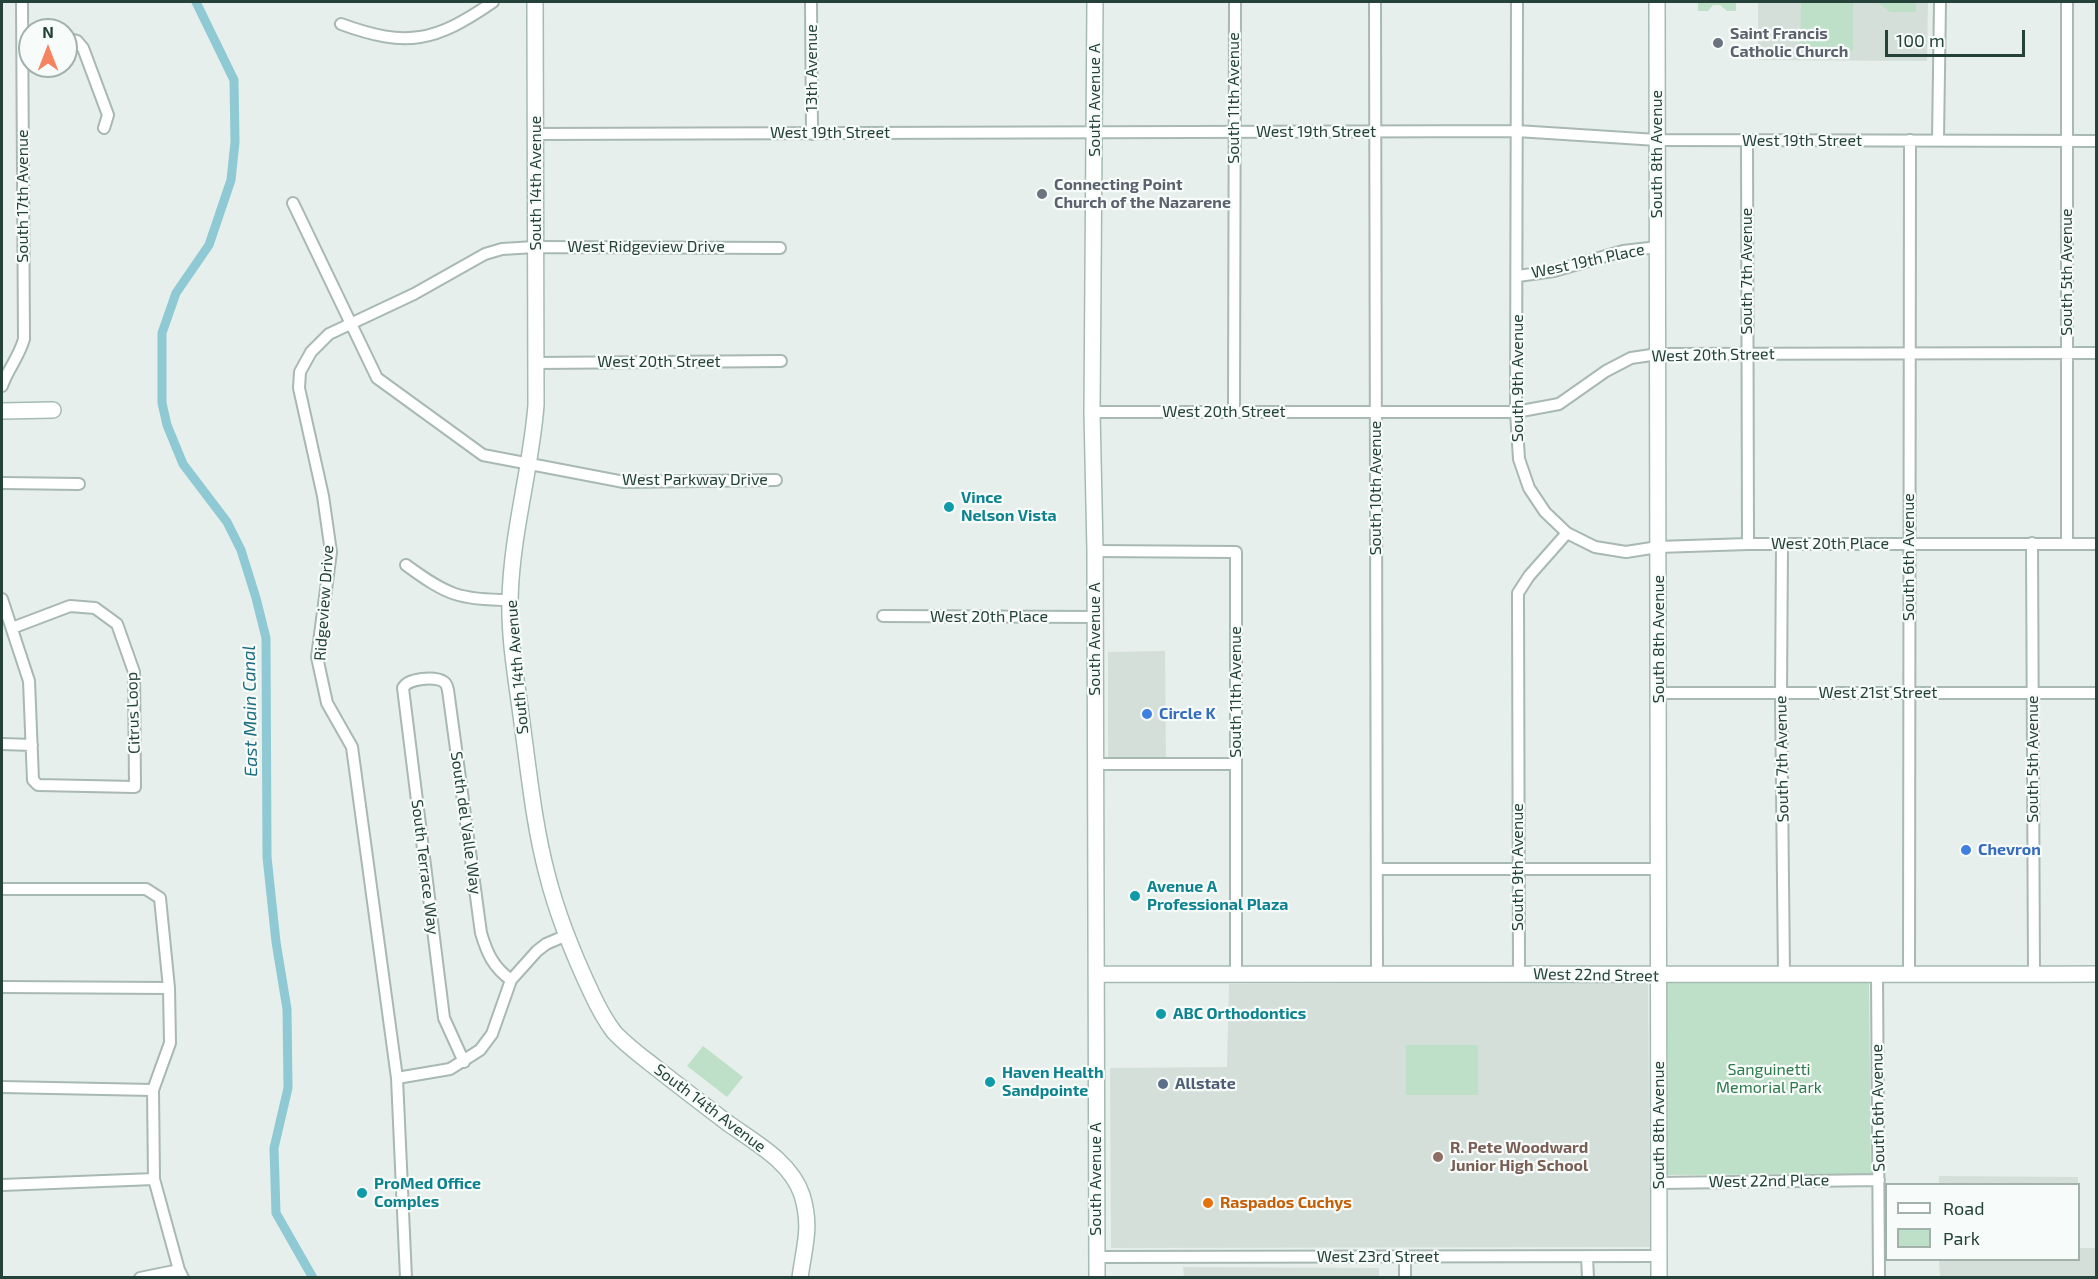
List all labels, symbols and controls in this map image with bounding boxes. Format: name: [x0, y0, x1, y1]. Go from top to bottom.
north arrow: [18, 18, 78, 78]
scale bar: [1888, 18, 2028, 56]
text: N: [42, 22, 54, 41]
street label: 13th Avenue: [802, 24, 822, 112]
place label: Saint Francis Catholic Church: [1730, 24, 1848, 62]
text: 100 m: [1896, 29, 1945, 51]
street label: South 11th Avenue: [1224, 32, 1244, 164]
marker: Saint Francis Catholic Church: [1711, 36, 1725, 50]
street label: South Avenue A: [1085, 43, 1105, 157]
street label: South 8th Avenue: [1647, 90, 1667, 218]
street label: South 14th Avenue: [526, 116, 546, 250]
street label: West 19th Street: [1256, 122, 1376, 142]
street label: West 19th Street: [770, 123, 890, 143]
street label: South 17th Avenue: [13, 129, 33, 263]
street label: West 19th Street: [1742, 131, 1862, 151]
place label: Connecting Point Church of the Nazarene: [1054, 175, 1231, 213]
marker: Connecting Point Church of the Nazarene: [1035, 187, 1049, 201]
street label: South 7th Avenue: [1737, 208, 1757, 334]
street label: South 5th Avenue: [2057, 208, 2077, 336]
street label: West Ridgeview Drive: [567, 237, 725, 257]
street label: West 19th Place: [1530, 240, 1646, 282]
street label: South 9th Avenue: [1508, 314, 1528, 442]
street label: West 20th Street: [1651, 344, 1775, 366]
street label: West 20th Street: [597, 352, 721, 372]
street label: West 20th Street: [1162, 402, 1286, 422]
street label: South 10th Avenue: [1366, 421, 1386, 555]
street label: West Parkway Drive: [622, 470, 768, 490]
place label: Vince Nelson Vista: [961, 488, 1057, 526]
street label: South 6th Avenue: [1899, 493, 1919, 621]
marker: Vince Nelson Vista: [942, 500, 956, 514]
street label: West 20th Place: [1771, 534, 1889, 554]
street label: Ridgeview Drive: [310, 544, 338, 662]
street label: South 8th Avenue: [1649, 575, 1669, 703]
street label: South Avenue A: [1085, 582, 1105, 696]
street label: South 14th Avenue: [502, 599, 532, 735]
street label: West 20th Place: [930, 607, 1048, 627]
street label: South 11th Avenue: [1226, 626, 1246, 758]
water label: East Main Canal: [238, 645, 262, 777]
street label: Citrus Loop: [122, 672, 144, 754]
street label: West 21st Street: [1819, 683, 1937, 703]
street label: South 7th Avenue: [1771, 695, 1793, 823]
street label: South 5th Avenue: [2023, 695, 2043, 823]
place label: Circle K: [1159, 704, 1216, 724]
marker: Circle K: [1140, 707, 1154, 721]
street label: South del Valle Way: [446, 750, 486, 896]
street label: South Terrace Way: [407, 798, 443, 936]
street label: South 9th Avenue: [1508, 803, 1528, 931]
place label: Chevron: [1978, 840, 2041, 860]
marker: Chevron: [1959, 843, 1973, 857]
place label: Avenue A Professional Plaza: [1147, 877, 1288, 915]
marker: Avenue A Professional Plaza: [1128, 889, 1142, 903]
street label: West 22nd Street: [1533, 964, 1659, 986]
place label: ABC Orthodontics: [1173, 1004, 1306, 1024]
marker: ABC Orthodontics: [1154, 1007, 1168, 1021]
street label: South 6th Avenue: [1867, 1044, 1889, 1172]
street label: South 14th Avenue: [650, 1060, 770, 1156]
park label: Sanguinetti Memorial Park: [1716, 1060, 1822, 1098]
street label: South 8th Avenue: [1649, 1061, 1669, 1189]
place label: Haven Health Sandpointe: [1002, 1063, 1104, 1101]
place label: Allstate: [1175, 1074, 1236, 1094]
marker: Haven Health Sandpointe: [983, 1075, 997, 1089]
marker: Allstate: [1156, 1077, 1170, 1091]
street label: South Avenue A: [1086, 1122, 1106, 1236]
place label: R. Pete Woodward Junior High School: [1450, 1138, 1588, 1176]
marker: R. Pete Woodward Junior High School: [1431, 1150, 1445, 1164]
street label: West 22nd Place: [1709, 1170, 1829, 1192]
place label: ProMed Office Comples: [374, 1174, 481, 1212]
legend: [1885, 1183, 2080, 1261]
marker: ProMed Office Comples: [355, 1186, 369, 1200]
place label: Raspados Cuchys: [1220, 1193, 1352, 1213]
marker: Raspados Cuchys: [1201, 1196, 1215, 1210]
text: Road: [1943, 1197, 1984, 1219]
text: Park: [1943, 1227, 1980, 1249]
street label: West 23rd Street: [1317, 1247, 1439, 1267]

